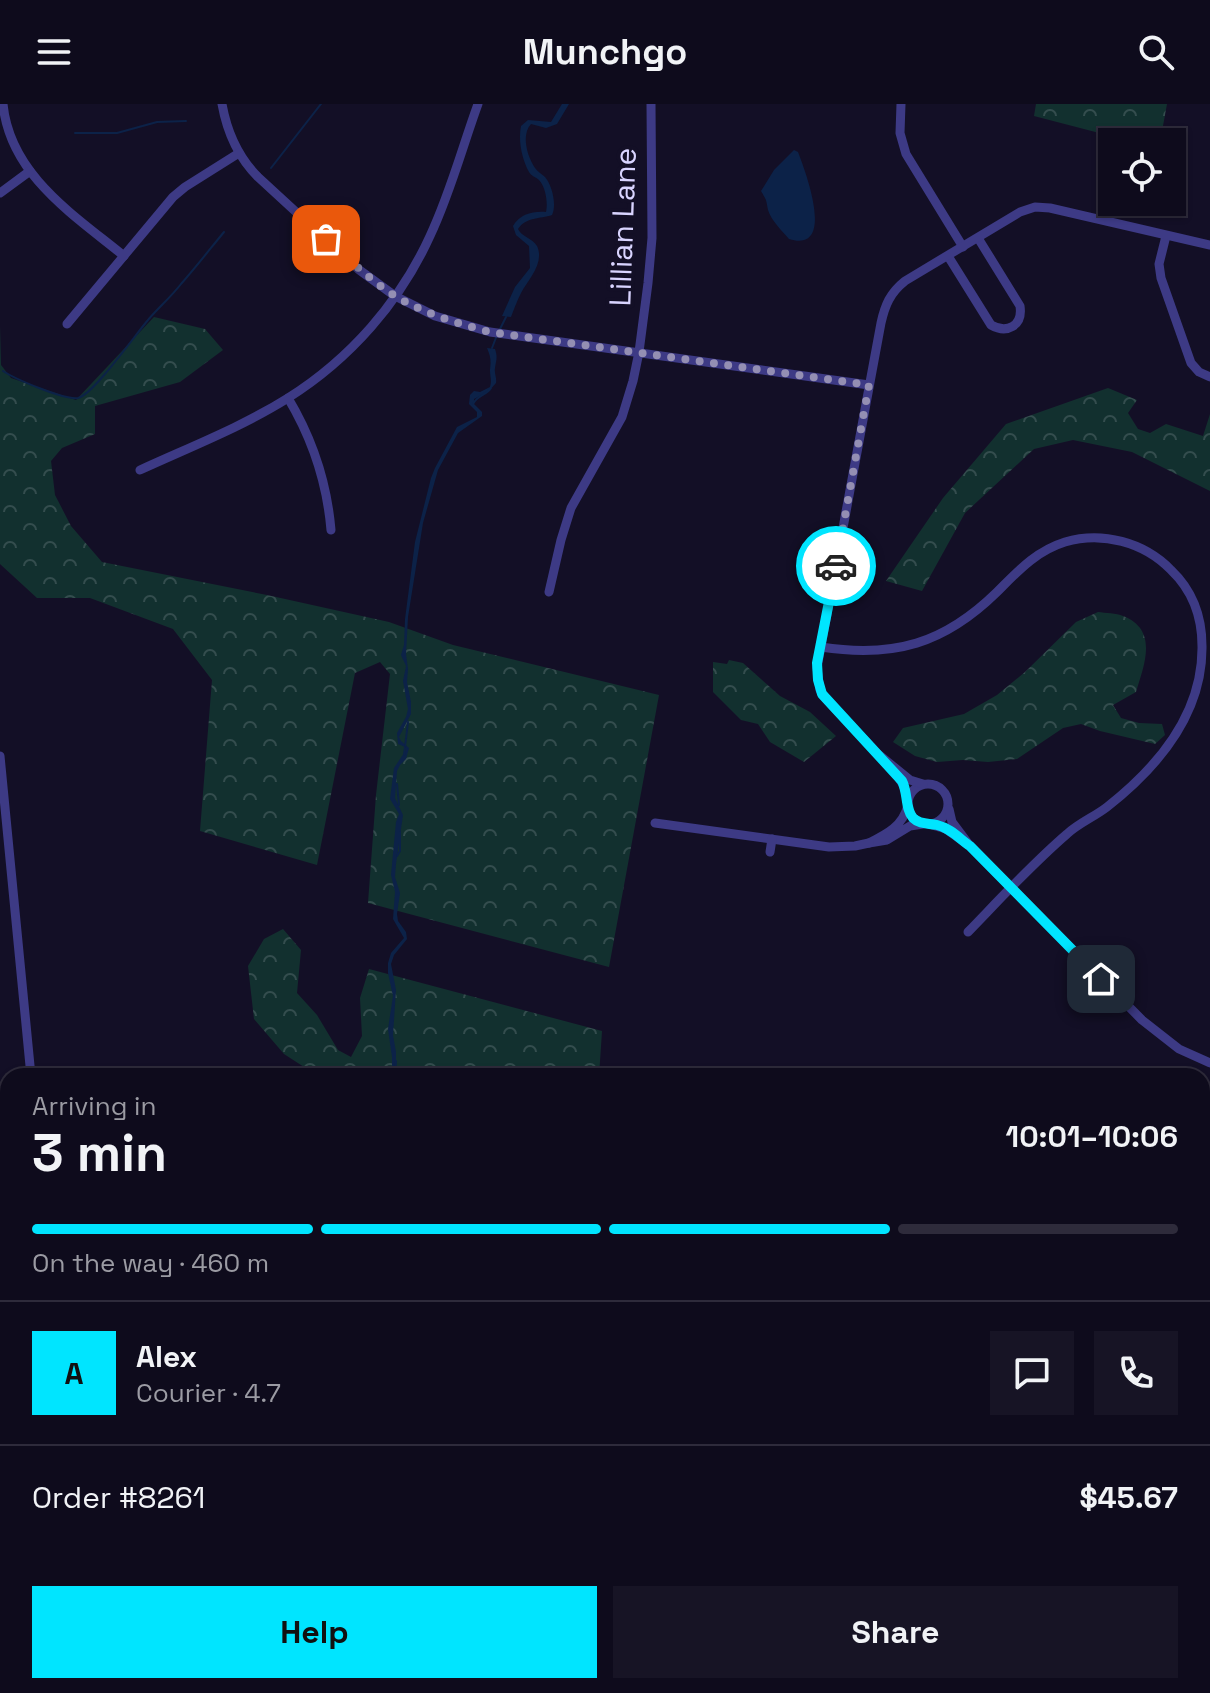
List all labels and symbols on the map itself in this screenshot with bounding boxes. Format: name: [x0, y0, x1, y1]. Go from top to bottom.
street label: Lillian Lane: [600, 147, 645, 307]
pin: [292, 205, 360, 273]
courier: [796, 526, 876, 606]
pin: [1067, 945, 1135, 1013]

